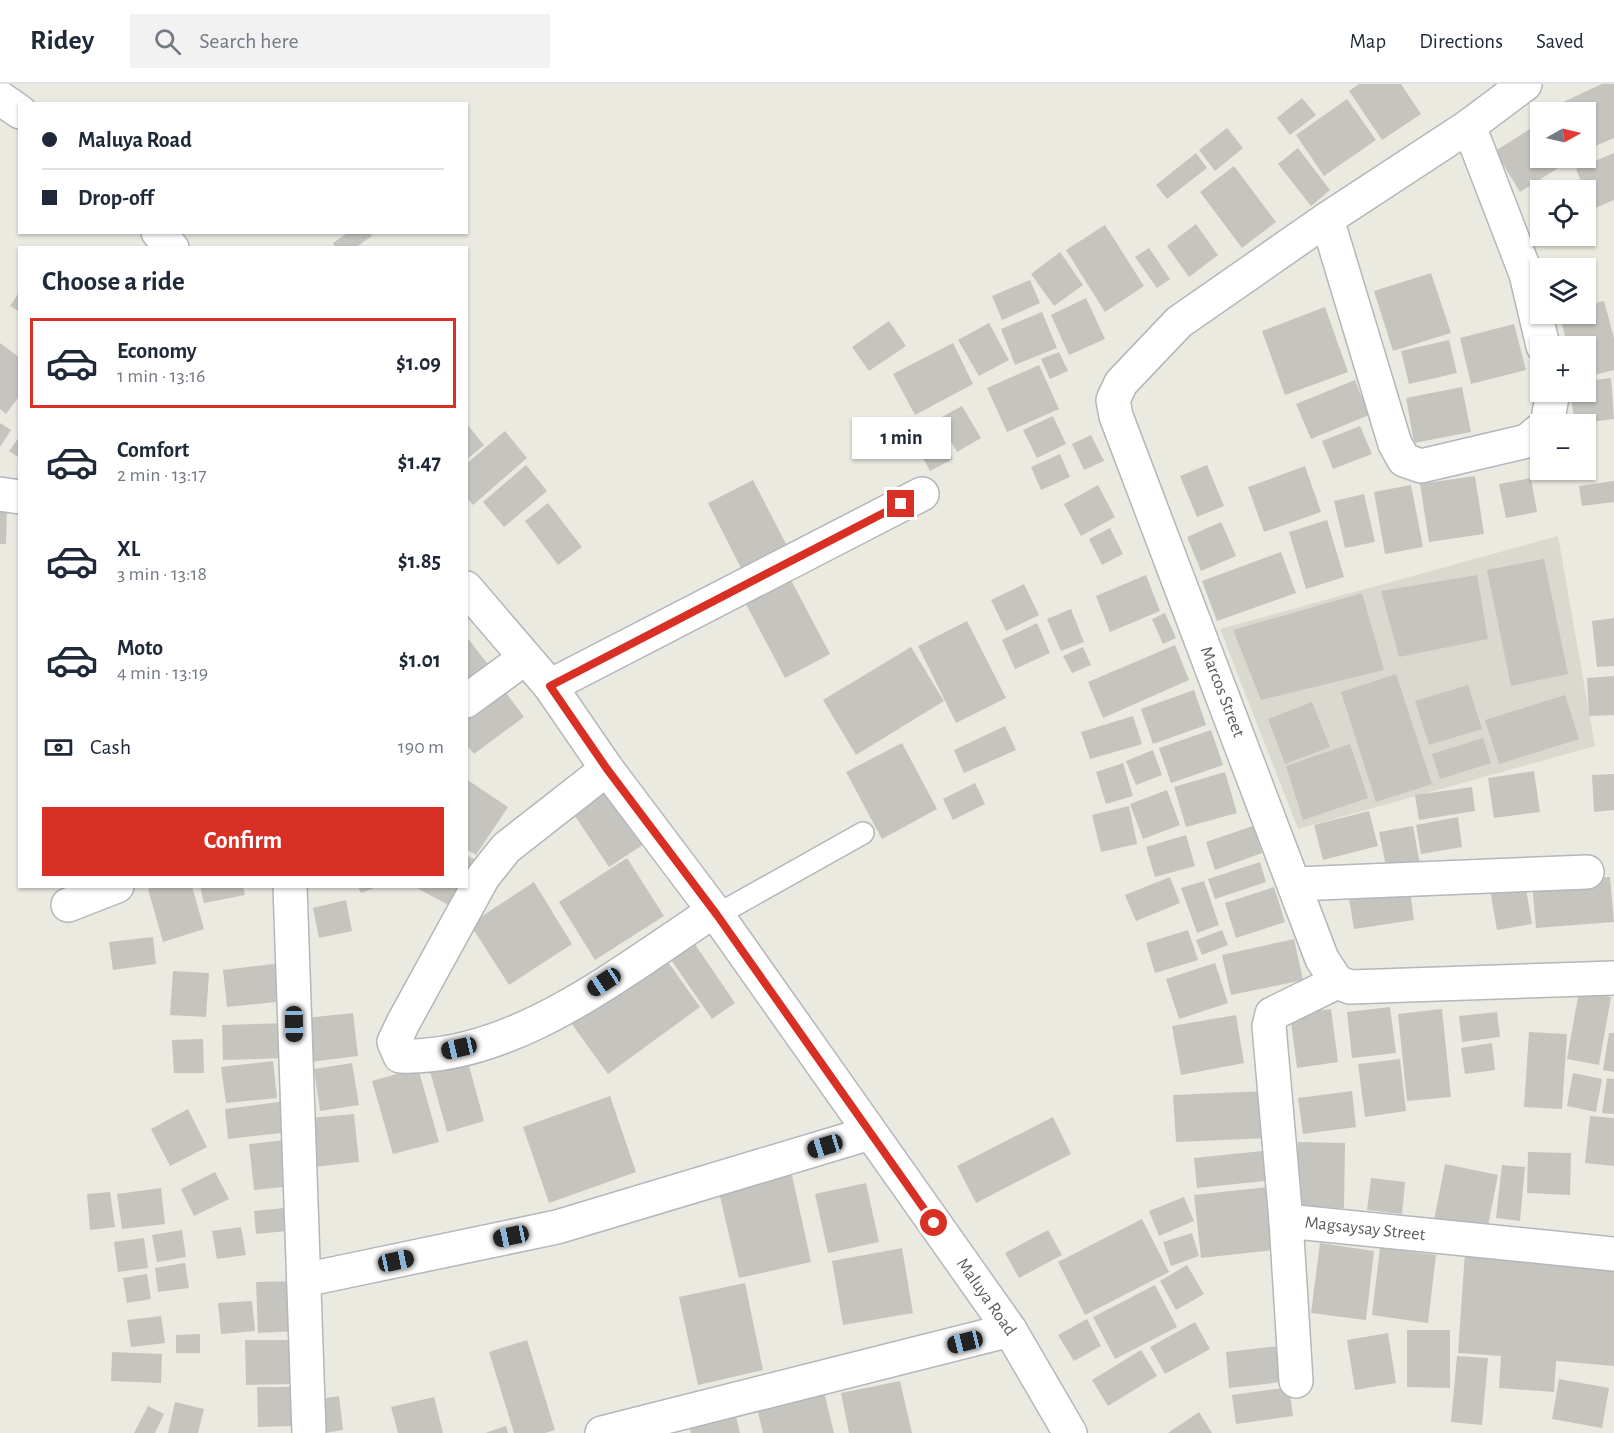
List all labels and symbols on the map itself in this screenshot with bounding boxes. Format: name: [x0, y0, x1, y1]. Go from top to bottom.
north arrow: [1530, 102, 1596, 168]
callout: 1 min: [852, 417, 950, 459]
route end: [887, 490, 914, 517]
street label: Marcos Street: [1196, 644, 1248, 740]
car: [584, 965, 624, 999]
car: [285, 1006, 303, 1042]
car: [439, 1035, 479, 1061]
car: [805, 1132, 845, 1160]
route start: [920, 1209, 947, 1236]
street label: Magsaysay Street: [1304, 1214, 1427, 1244]
car: [492, 1223, 530, 1249]
car: [377, 1248, 415, 1274]
street label: Maluya Road: [953, 1255, 1019, 1339]
car: [945, 1329, 985, 1355]

